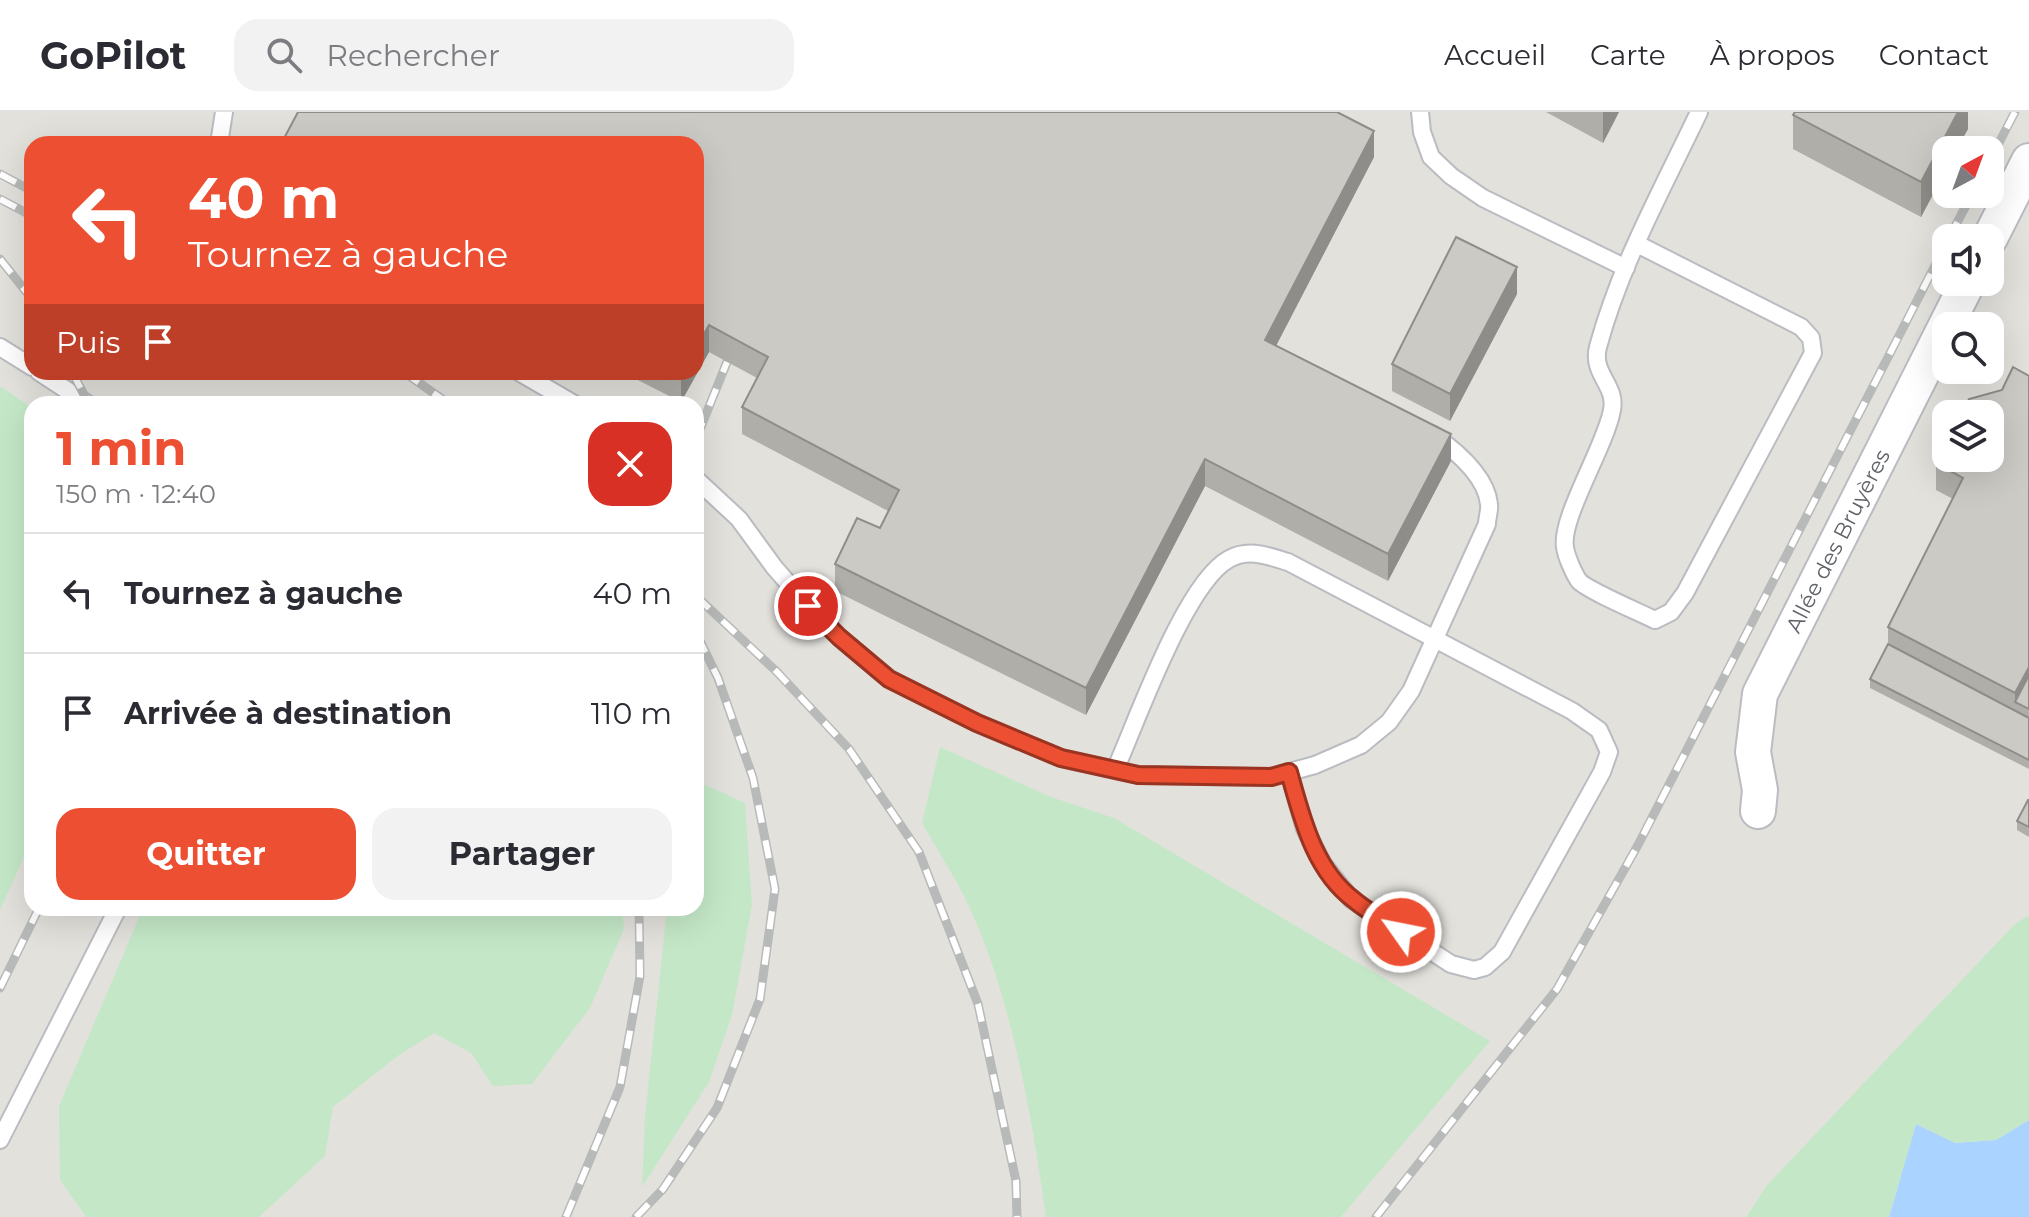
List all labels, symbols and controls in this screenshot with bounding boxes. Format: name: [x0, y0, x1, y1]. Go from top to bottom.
search box: [234, 19, 794, 91]
text: GoPilot: [40, 32, 186, 79]
icon: search: [262, 33, 306, 77]
text: Rechercher: [326, 37, 500, 74]
text: Accueil: [1444, 38, 1546, 72]
text: Carte: [1590, 38, 1666, 72]
text: À propos: [1710, 38, 1835, 72]
text: Contact: [1879, 38, 1989, 72]
north arrow: [1932, 136, 2004, 208]
map controls: [1932, 136, 2004, 472]
text: 40 m: [188, 164, 339, 232]
icon: left: [56, 168, 160, 272]
button: sound: [1932, 224, 2004, 296]
text: Tournez à gauche: [188, 232, 508, 276]
button: search: [1932, 312, 2004, 384]
icon: arrive: [136, 320, 180, 364]
text: Puis: [56, 324, 120, 361]
button: layers: [1932, 400, 2004, 472]
text: 1 min: [56, 419, 186, 477]
button: close: [588, 422, 672, 506]
street label: Allée des Bruyères: [1780, 445, 1896, 637]
text: 150 m · 12:40: [56, 478, 216, 510]
icon: left: [56, 571, 100, 615]
pin: [774, 572, 842, 640]
text: Tournez à gauche: [124, 575, 403, 612]
text: 40 m: [593, 575, 672, 612]
icon: arrive: [786, 584, 830, 628]
icon: arrive: [56, 691, 100, 735]
text: Arrivée à destination: [124, 695, 452, 732]
text: 110 m: [591, 695, 672, 732]
button: Quitter: [56, 808, 356, 900]
button: Partager: [372, 808, 672, 900]
position arrow: [1359, 890, 1443, 974]

